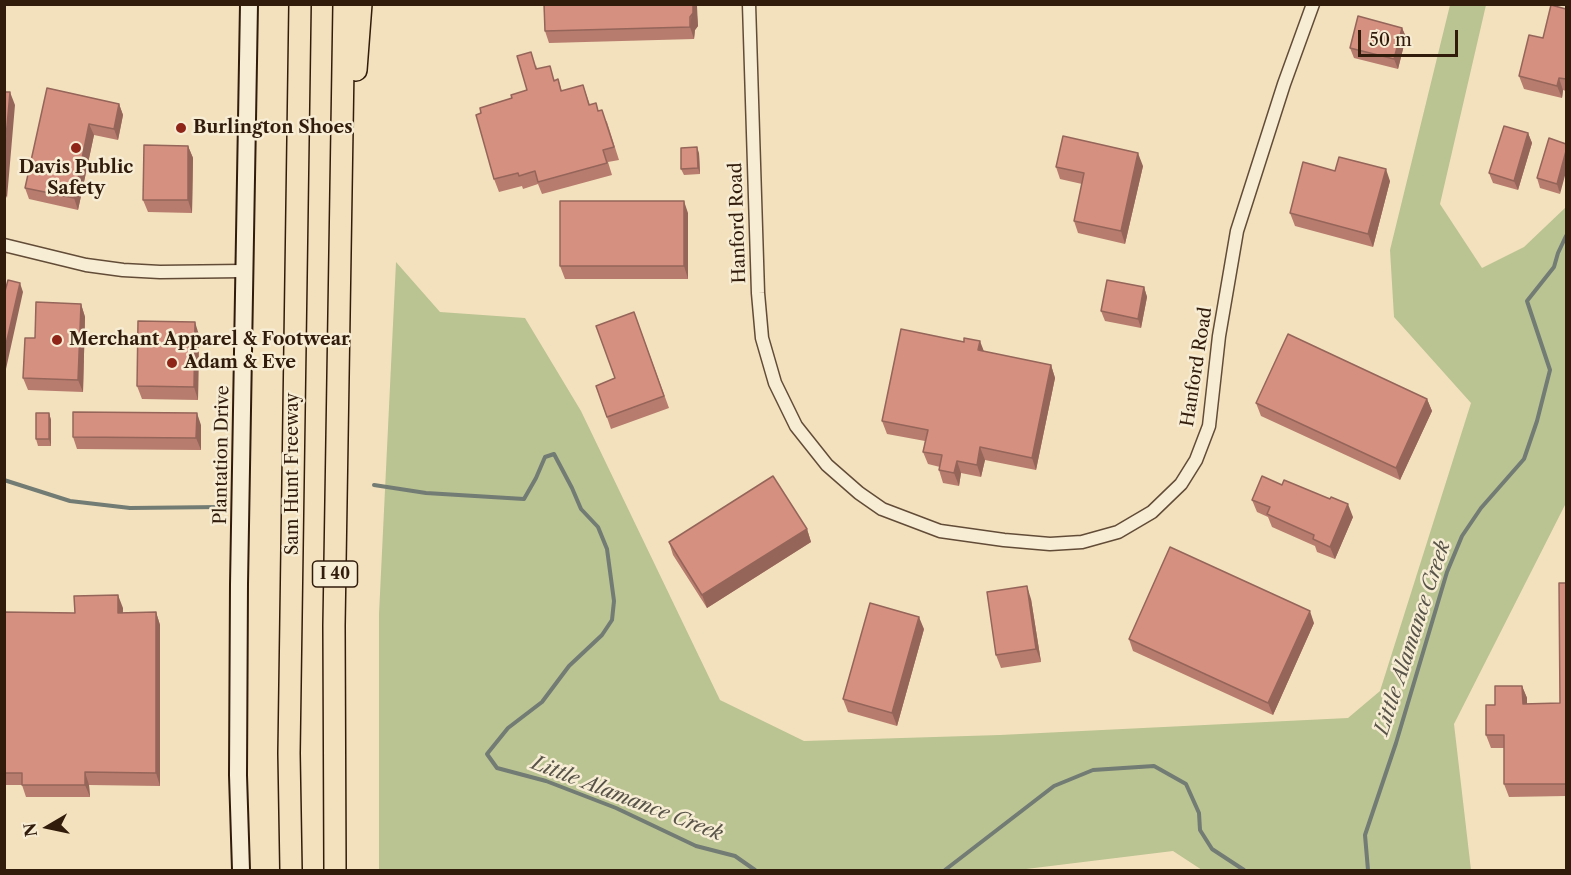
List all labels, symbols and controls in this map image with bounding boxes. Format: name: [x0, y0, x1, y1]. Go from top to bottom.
scale bar: [1361, 18, 1462, 56]
text: 50 m: [1369, 29, 1412, 51]
place label: Burlington Shoes: [193, 117, 353, 139]
marker: Burlington Shoes: [174, 121, 188, 135]
marker: Davis Public Safety: [69, 141, 83, 155]
place label: Davis Public Safety: [19, 157, 133, 200]
street label: Hanford Road: [725, 162, 751, 284]
street label: Hanford Road: [1177, 306, 1217, 428]
place label: Merchant Apparel & Footwear: [69, 329, 350, 351]
marker: Merchant Apparel & Footwear: [50, 333, 64, 347]
place label: Adam & Eve: [184, 352, 296, 374]
marker: Adam & Eve: [165, 356, 179, 370]
street label: Plantation Drive: [210, 385, 234, 525]
street label: Sam Hunt Freeway: [282, 393, 304, 555]
water label: Little Alamance Creek: [1370, 538, 1456, 738]
road number: I 40: [312, 561, 358, 587]
water label: Little Alamance Creek: [528, 751, 726, 847]
north arrow: [18, 797, 78, 857]
text: N: [19, 821, 41, 838]

